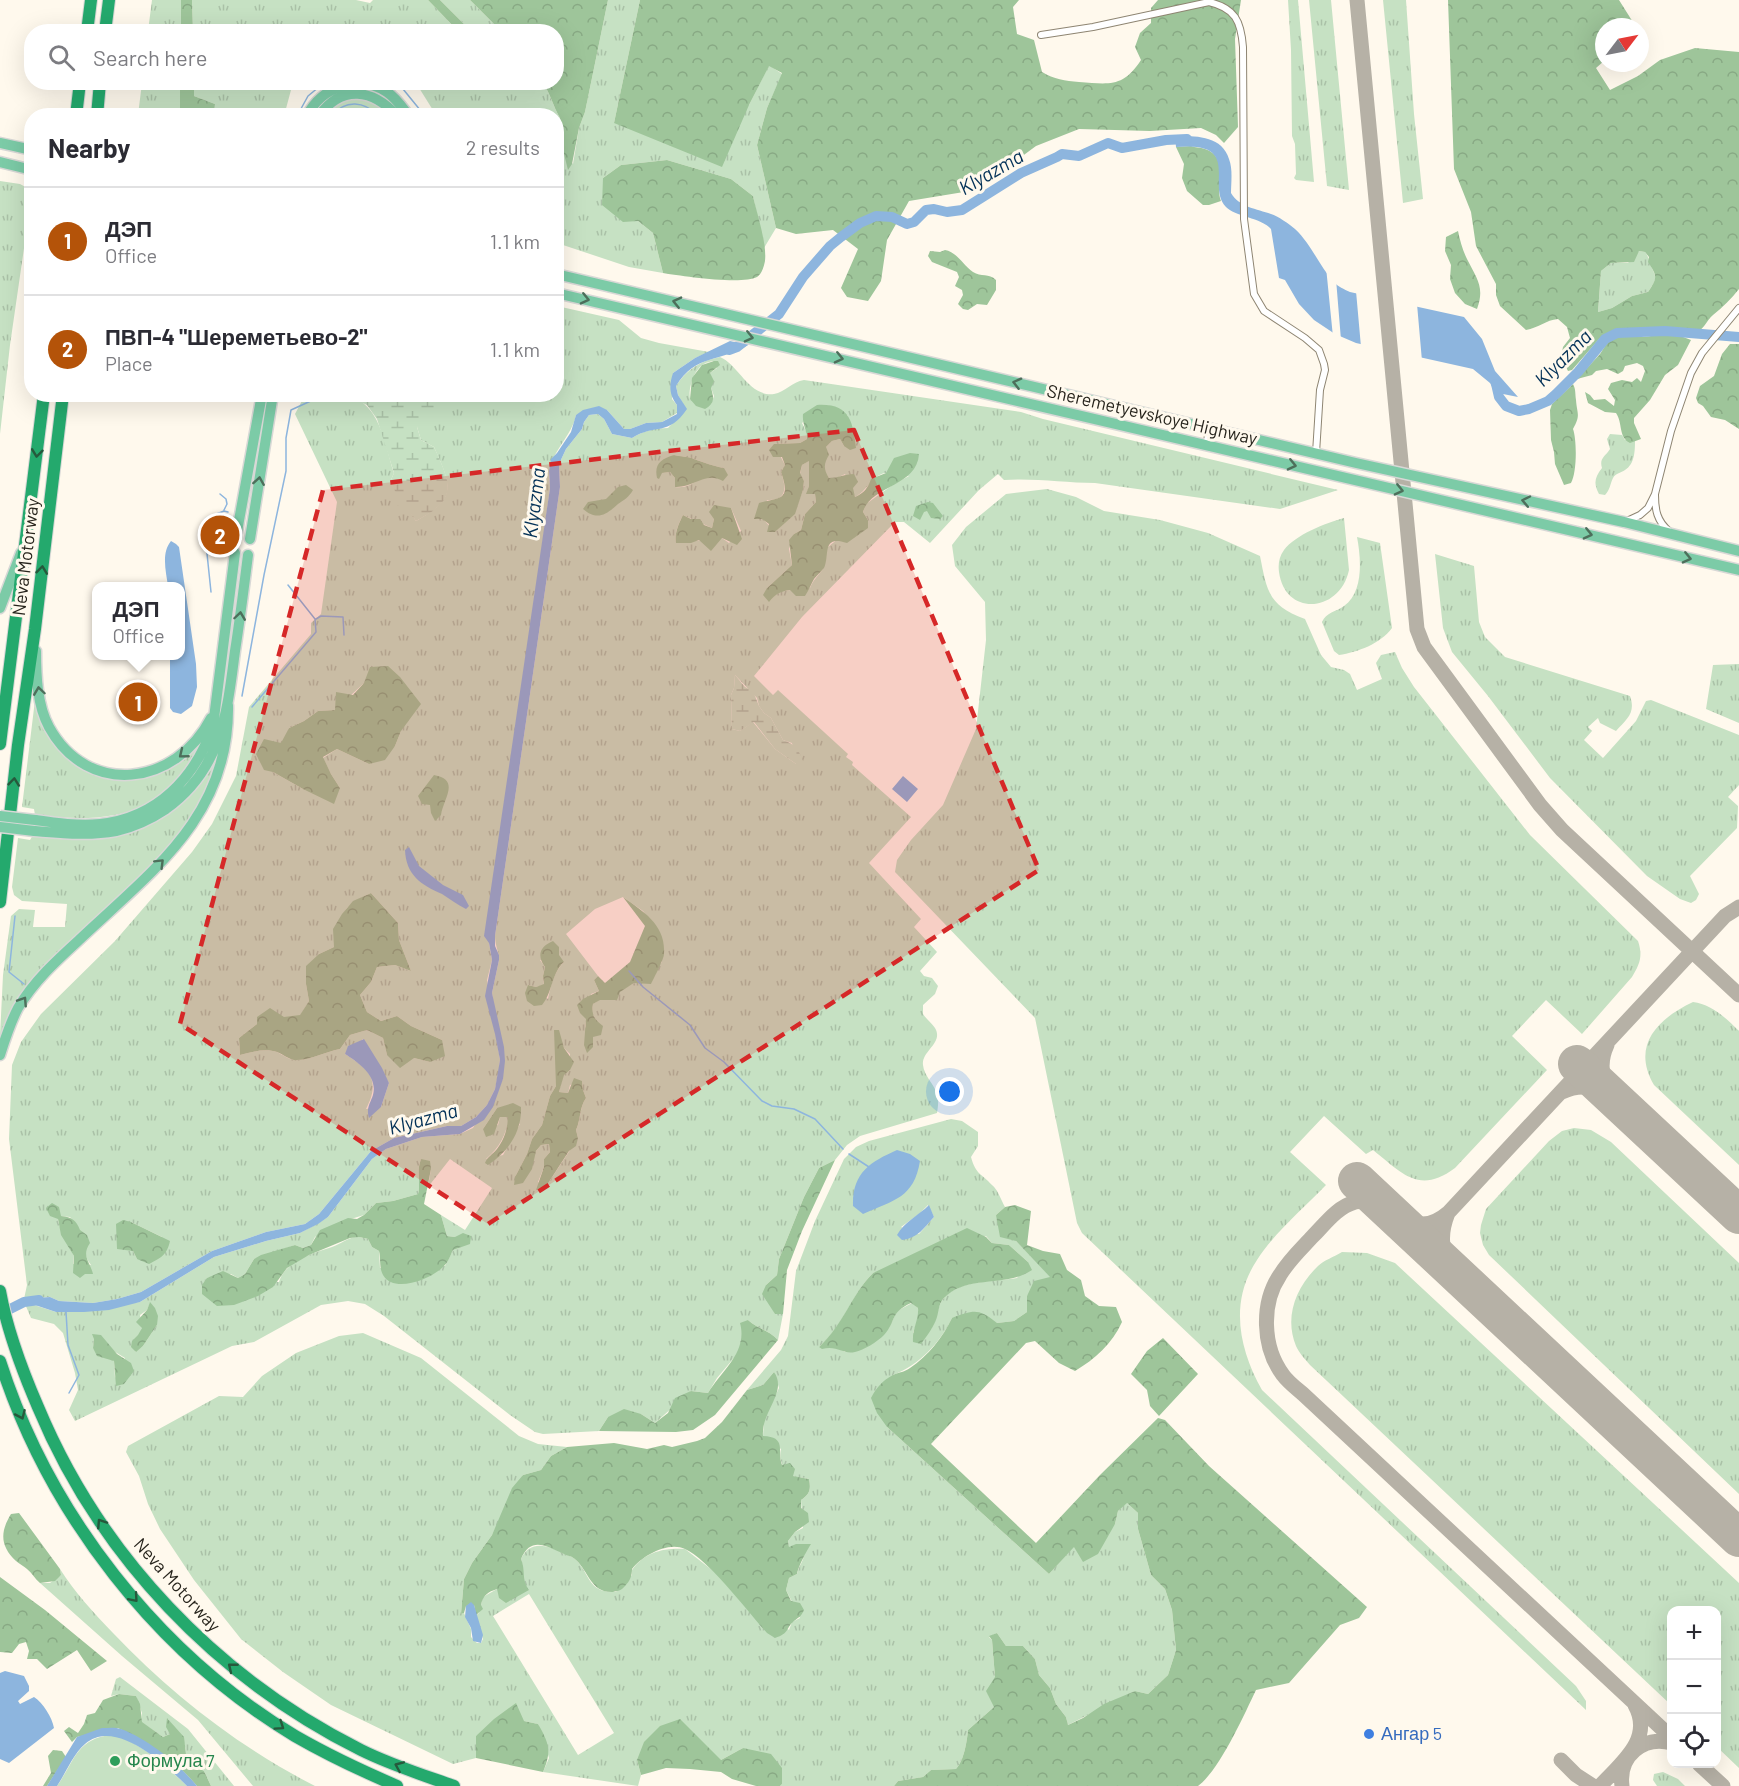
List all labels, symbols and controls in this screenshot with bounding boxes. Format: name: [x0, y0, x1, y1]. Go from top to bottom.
north arrow: [1595, 18, 1649, 72]
search box: [24, 24, 564, 90]
icon: search: [45, 41, 78, 74]
text: Search here: [93, 44, 207, 70]
text: Nearby: [48, 132, 130, 163]
text: 2 results: [466, 135, 540, 159]
water label: Klyazma: [954, 143, 1027, 199]
text: ДЭП: [105, 215, 152, 241]
text: 1: [64, 229, 71, 253]
text: 1.1 km: [490, 229, 540, 253]
text: Office: [105, 243, 157, 267]
one-way arrow: [579, 292, 589, 305]
one-way arrow: [672, 297, 682, 310]
text: ПВП-4 "Шереметьево-2": [105, 323, 368, 349]
water label: Klyazma: [1529, 324, 1596, 391]
one-way arrow: [744, 330, 754, 343]
text: 2: [62, 337, 73, 361]
text: 1.1 km: [490, 337, 540, 361]
text: Place: [105, 351, 153, 375]
one-way arrow: [834, 351, 844, 364]
one-way arrow: [1012, 377, 1022, 390]
street label: Sheremetyevskoye Highway: [1045, 379, 1260, 449]
one-way arrow: [31, 448, 44, 457]
one-way arrow: [1286, 457, 1296, 470]
water label: Klyazma: [517, 466, 549, 539]
one-way arrow: [252, 477, 265, 487]
one-way arrow: [1393, 482, 1403, 495]
one-way arrow: [1521, 495, 1531, 508]
street label: Neva Motorway: [7, 497, 43, 617]
pin: 2: [200, 512, 240, 558]
one-way arrow: [1583, 527, 1593, 540]
one-way arrow: [1681, 550, 1691, 563]
one-way arrow: [36, 566, 48, 575]
popup: [92, 582, 185, 660]
text: ДЭП: [112, 595, 160, 621]
one-way arrow: [233, 612, 246, 621]
text: Office: [112, 623, 165, 647]
pin: 1: [118, 680, 158, 724]
one-way arrow: [33, 686, 45, 695]
one-way arrow: [179, 747, 190, 758]
one-way arrow: [7, 777, 19, 786]
one-way arrow: [152, 860, 163, 871]
one-way arrow: [15, 997, 26, 1008]
your location: [935, 1077, 964, 1106]
water label: Klyazma: [386, 1097, 460, 1139]
one-way arrow: [13, 1409, 25, 1420]
one-way arrow: [97, 1519, 108, 1530]
street label: Neva Motorway: [130, 1533, 226, 1636]
one-way arrow: [127, 1591, 138, 1602]
map controls: [1667, 1606, 1721, 1768]
button: +: [1667, 1606, 1721, 1660]
button: −: [1667, 1660, 1721, 1714]
one-way arrow: [228, 1663, 239, 1674]
button: locate: [1667, 1714, 1721, 1768]
one-way arrow: [274, 1719, 285, 1730]
place label: Ангар 5: [1381, 1722, 1442, 1744]
marker: Ангар 5: [1362, 1727, 1376, 1741]
place label: Формула 7: [127, 1749, 215, 1771]
marker: Формула 7: [108, 1754, 122, 1768]
one-way arrow: [394, 1761, 405, 1773]

